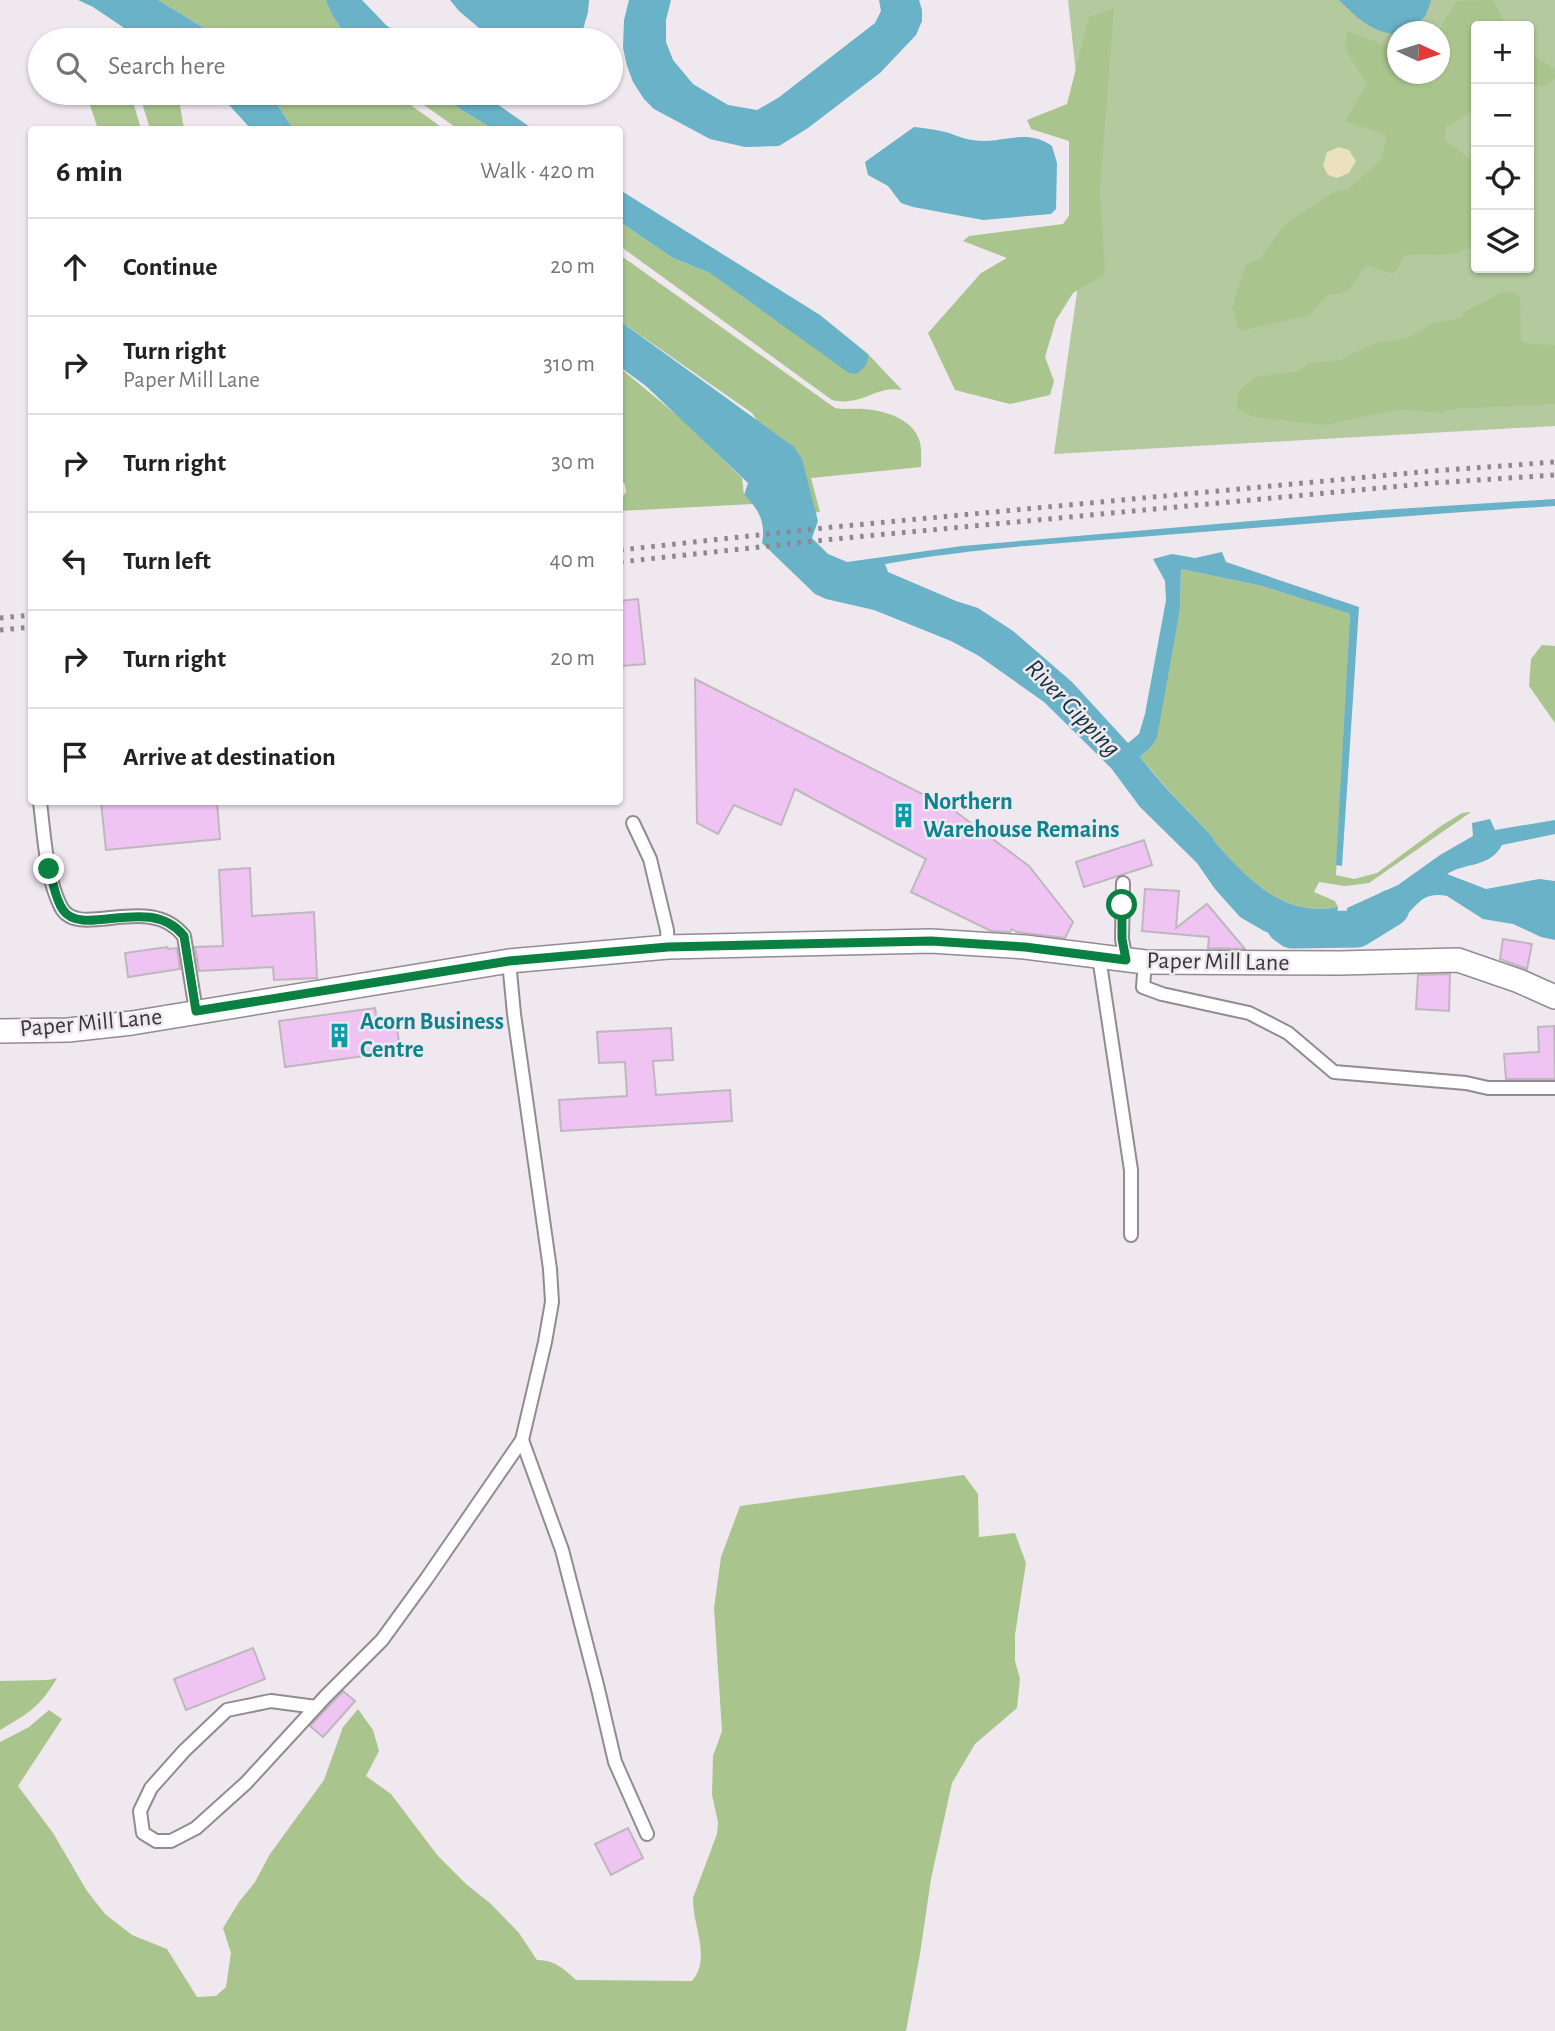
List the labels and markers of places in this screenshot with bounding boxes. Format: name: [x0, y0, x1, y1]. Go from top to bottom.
place label: Northern Warehouse Remains: [923, 790, 1119, 842]
building icon: Northern Warehouse Remains: [889, 802, 917, 830]
place label: Acorn Business Centre: [360, 1010, 504, 1062]
building icon: Acorn Business Centre: [326, 1022, 354, 1050]

